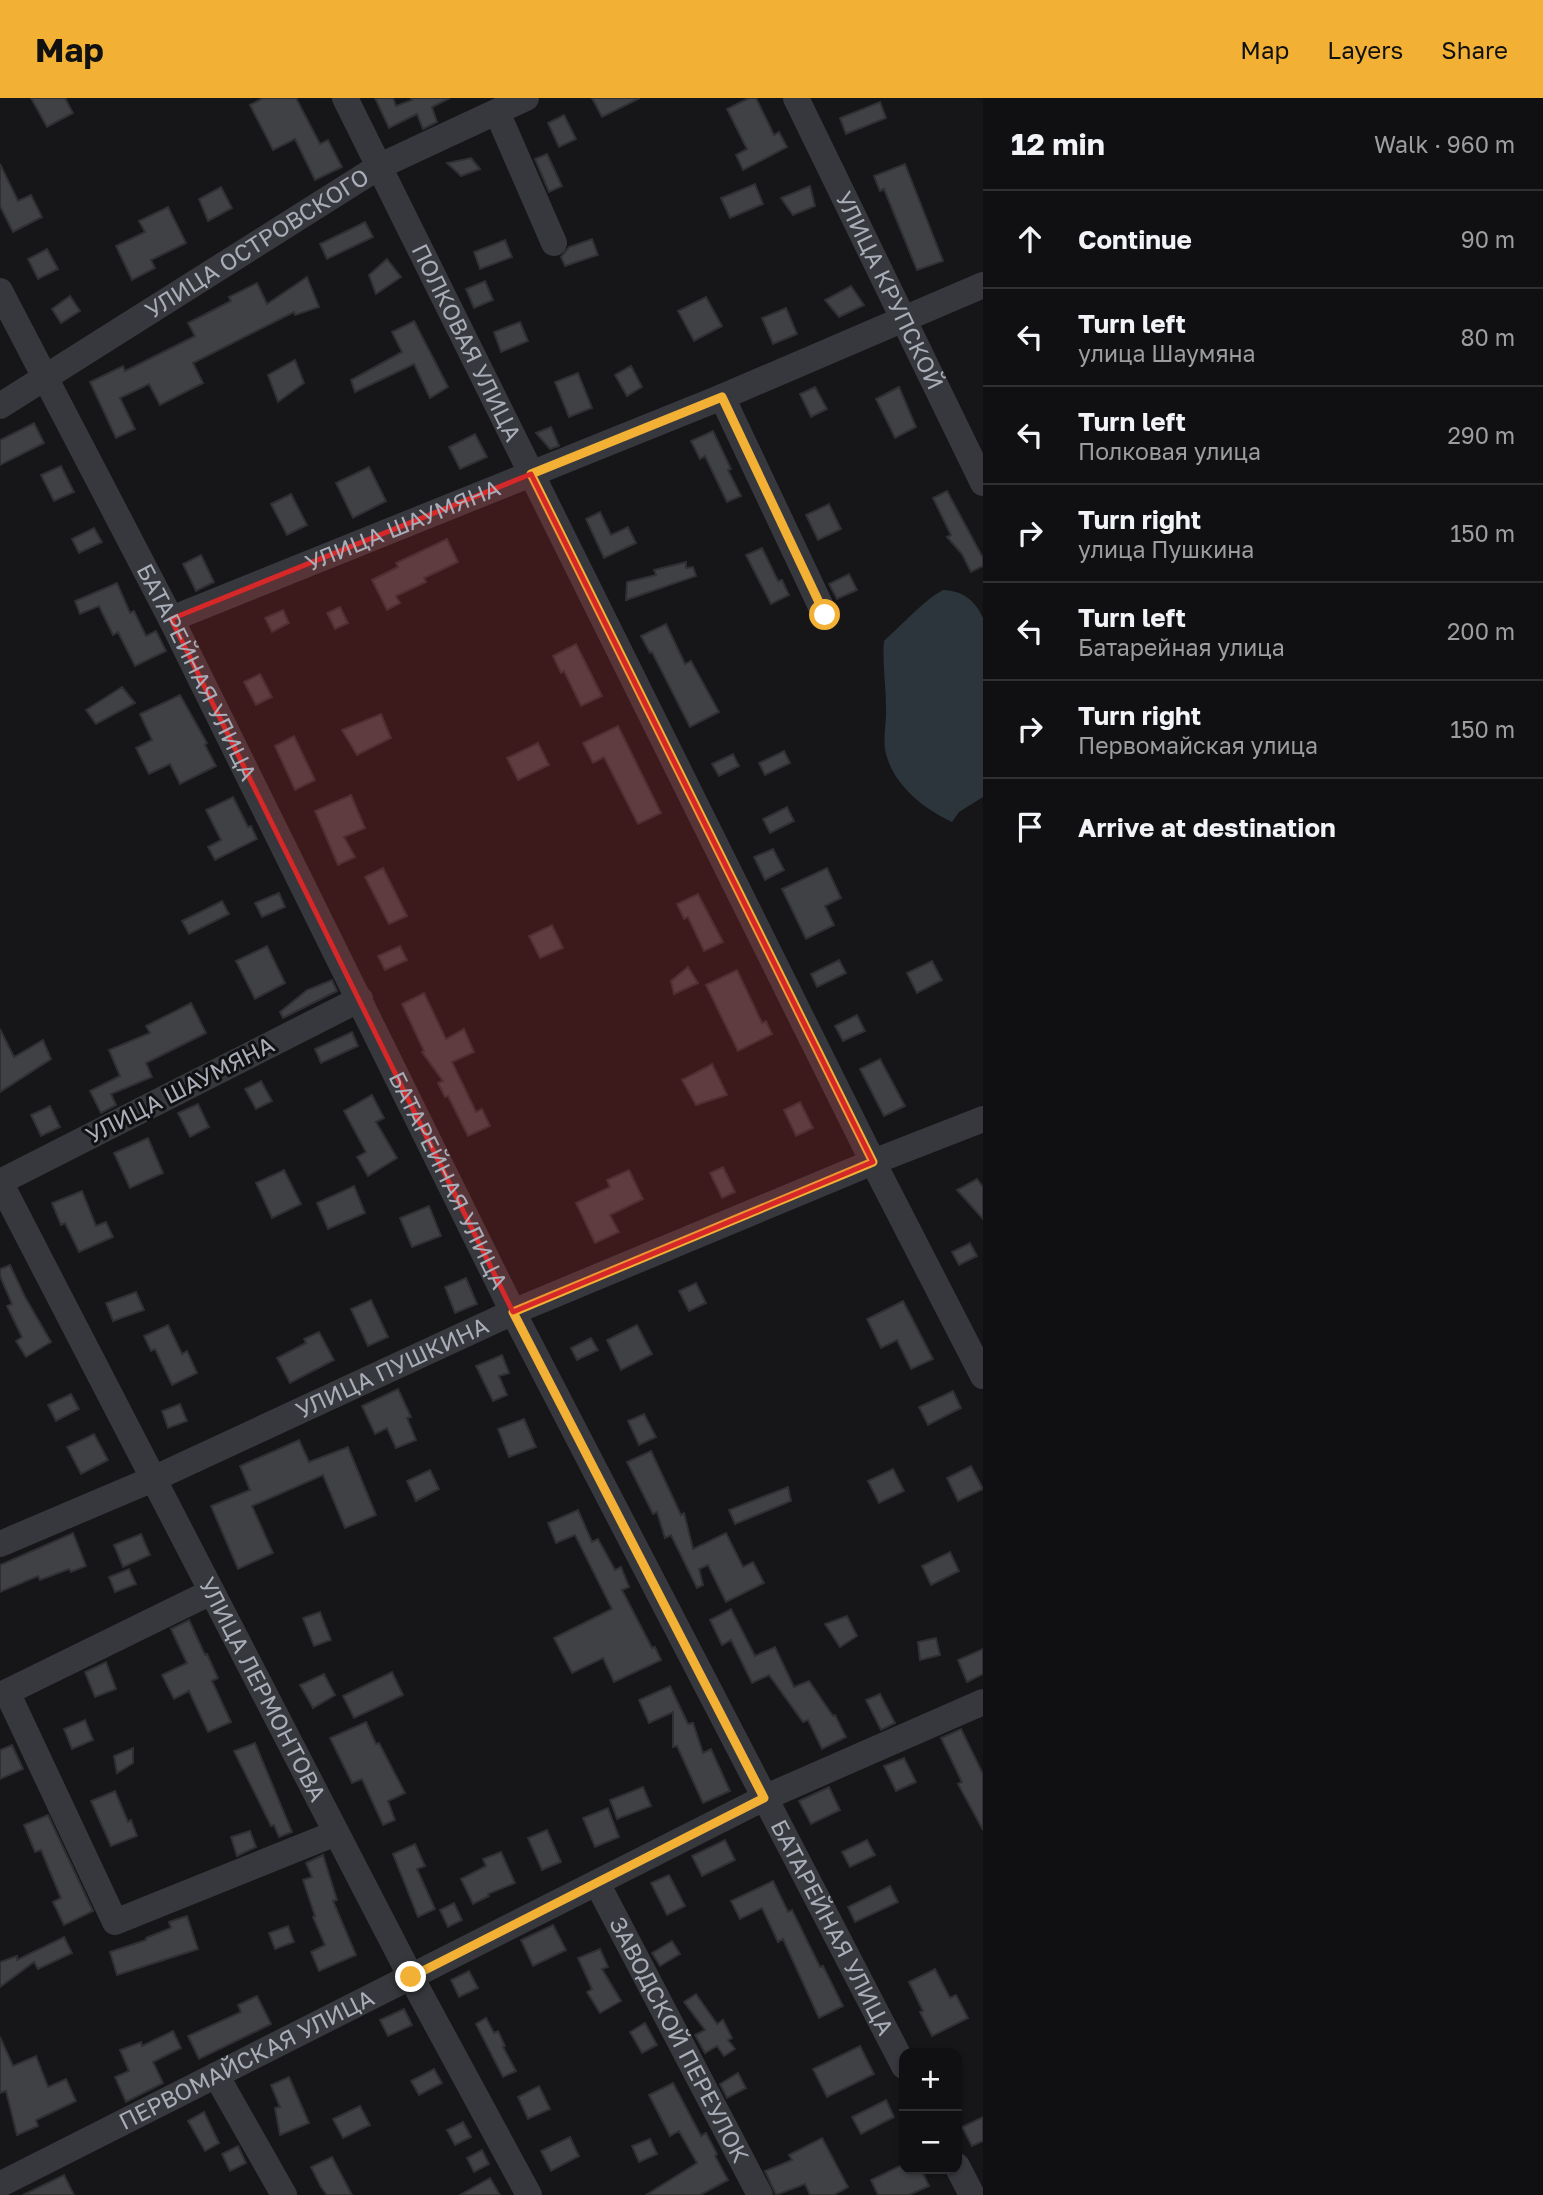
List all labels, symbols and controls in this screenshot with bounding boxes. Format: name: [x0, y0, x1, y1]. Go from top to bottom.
text: Map: [35, 30, 104, 69]
text: Map: [1240, 35, 1289, 64]
text: Layers: [1327, 35, 1403, 64]
text: Share: [1441, 35, 1508, 64]
text: 12 min: [1011, 126, 1105, 162]
text: Walk · 960 m: [1374, 130, 1515, 158]
street label: УЛИЦА ОСТРОВСКОГО: [140, 162, 373, 324]
street label: УЛИЦА КРУПСКОЙ: [830, 186, 950, 394]
icon: ahead: [1011, 220, 1049, 258]
text: Continue: [1078, 224, 1192, 255]
text: 90 m: [1461, 225, 1515, 253]
street label: ПОЛКОВАЯ УЛИЦА: [406, 239, 528, 446]
text: Turn left: [1078, 308, 1186, 339]
icon: left: [1011, 318, 1049, 356]
text: 80 m: [1461, 323, 1515, 351]
text: улица Шаумяна: [1078, 339, 1256, 367]
text: Turn left: [1078, 406, 1186, 437]
icon: left: [1011, 416, 1049, 454]
text: 290 m: [1447, 421, 1515, 449]
text: Полковая улица: [1078, 437, 1261, 465]
street label: УЛИЦА ШАУМЯНА: [301, 473, 504, 576]
text: Turn right: [1078, 504, 1201, 535]
icon: right: [1011, 514, 1049, 552]
text: 150 m: [1450, 519, 1515, 547]
text: улица Пушкина: [1078, 535, 1254, 563]
street label: БАТАРЕЙНАЯ УЛИЦА: [132, 559, 263, 785]
route start: [809, 599, 840, 630]
text: Turn left: [1078, 602, 1186, 633]
icon: left: [1011, 612, 1049, 650]
text: 200 m: [1447, 617, 1515, 645]
text: Батарейная улица: [1078, 633, 1285, 661]
text: Turn right: [1078, 700, 1201, 731]
icon: right: [1011, 710, 1049, 748]
text: 150 m: [1450, 715, 1515, 743]
text: Первомайская улица: [1078, 731, 1318, 759]
icon: arrive: [1011, 808, 1049, 846]
text: Arrive at destination: [1078, 812, 1336, 843]
street label: УЛИЦА ШАУМЯНА: [81, 1030, 278, 1149]
street label: БАТАРЕЙНАЯ УЛИЦА: [384, 1067, 514, 1293]
street label: УЛИЦА ПУШКИНА: [291, 1310, 493, 1424]
street label: УЛИЦА ЛЕРМОНТОВА: [194, 1572, 333, 1806]
street label: БАТАРЕЙНАЯ УЛИЦА: [766, 1814, 900, 2040]
street label: ЗАВОДСКОЙ ПЕРЕУЛОК: [604, 1912, 756, 2167]
route end: [395, 1961, 426, 1992]
street label: ПЕРВОМАЙСКАЯ УЛИЦА: [114, 1983, 378, 2135]
map controls: [899, 2048, 962, 2174]
button: +: [899, 2048, 962, 2111]
button: −: [899, 2111, 962, 2174]

